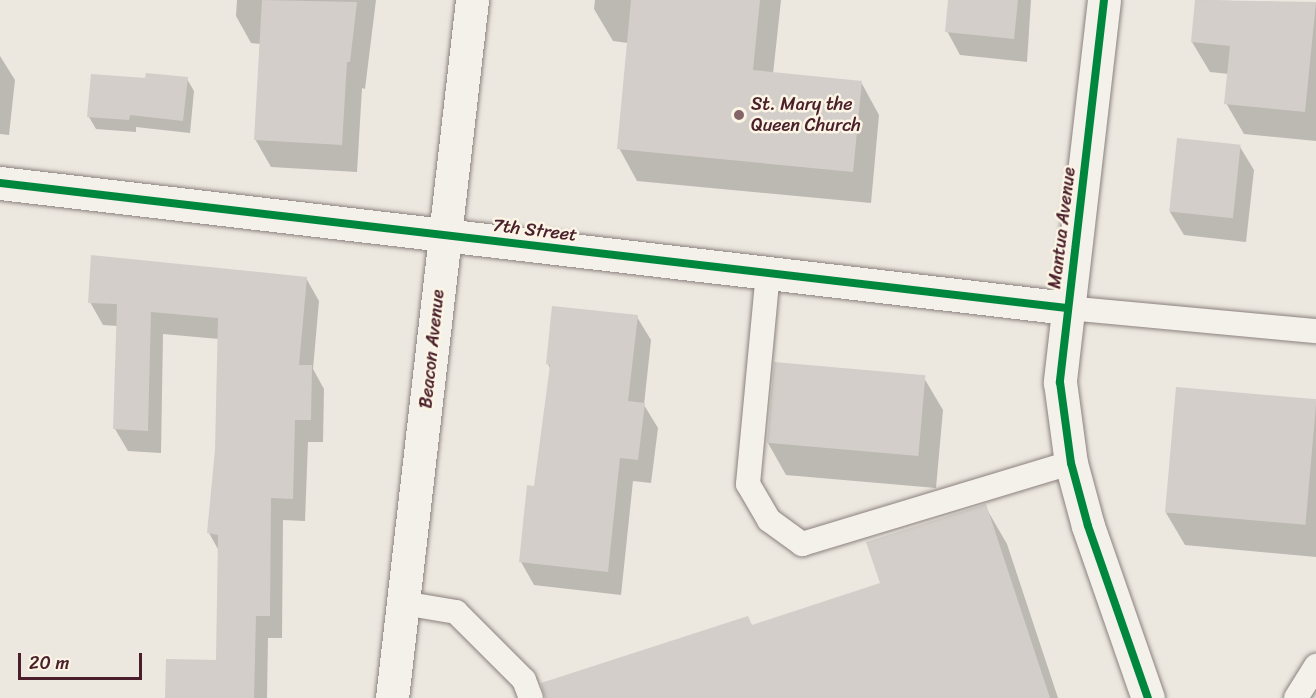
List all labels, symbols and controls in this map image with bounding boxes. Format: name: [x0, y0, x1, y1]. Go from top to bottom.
place label: St. Mary the Queen Church: [751, 94, 861, 136]
marker: St. Mary the Queen Church: [732, 108, 746, 122]
street label: Mantua Avenue: [1044, 166, 1080, 290]
street label: 7th Street: [492, 214, 578, 246]
street label: Beacon Avenue: [415, 289, 449, 409]
scale bar: [21, 641, 146, 679]
text: 20 m: [29, 647, 69, 679]

